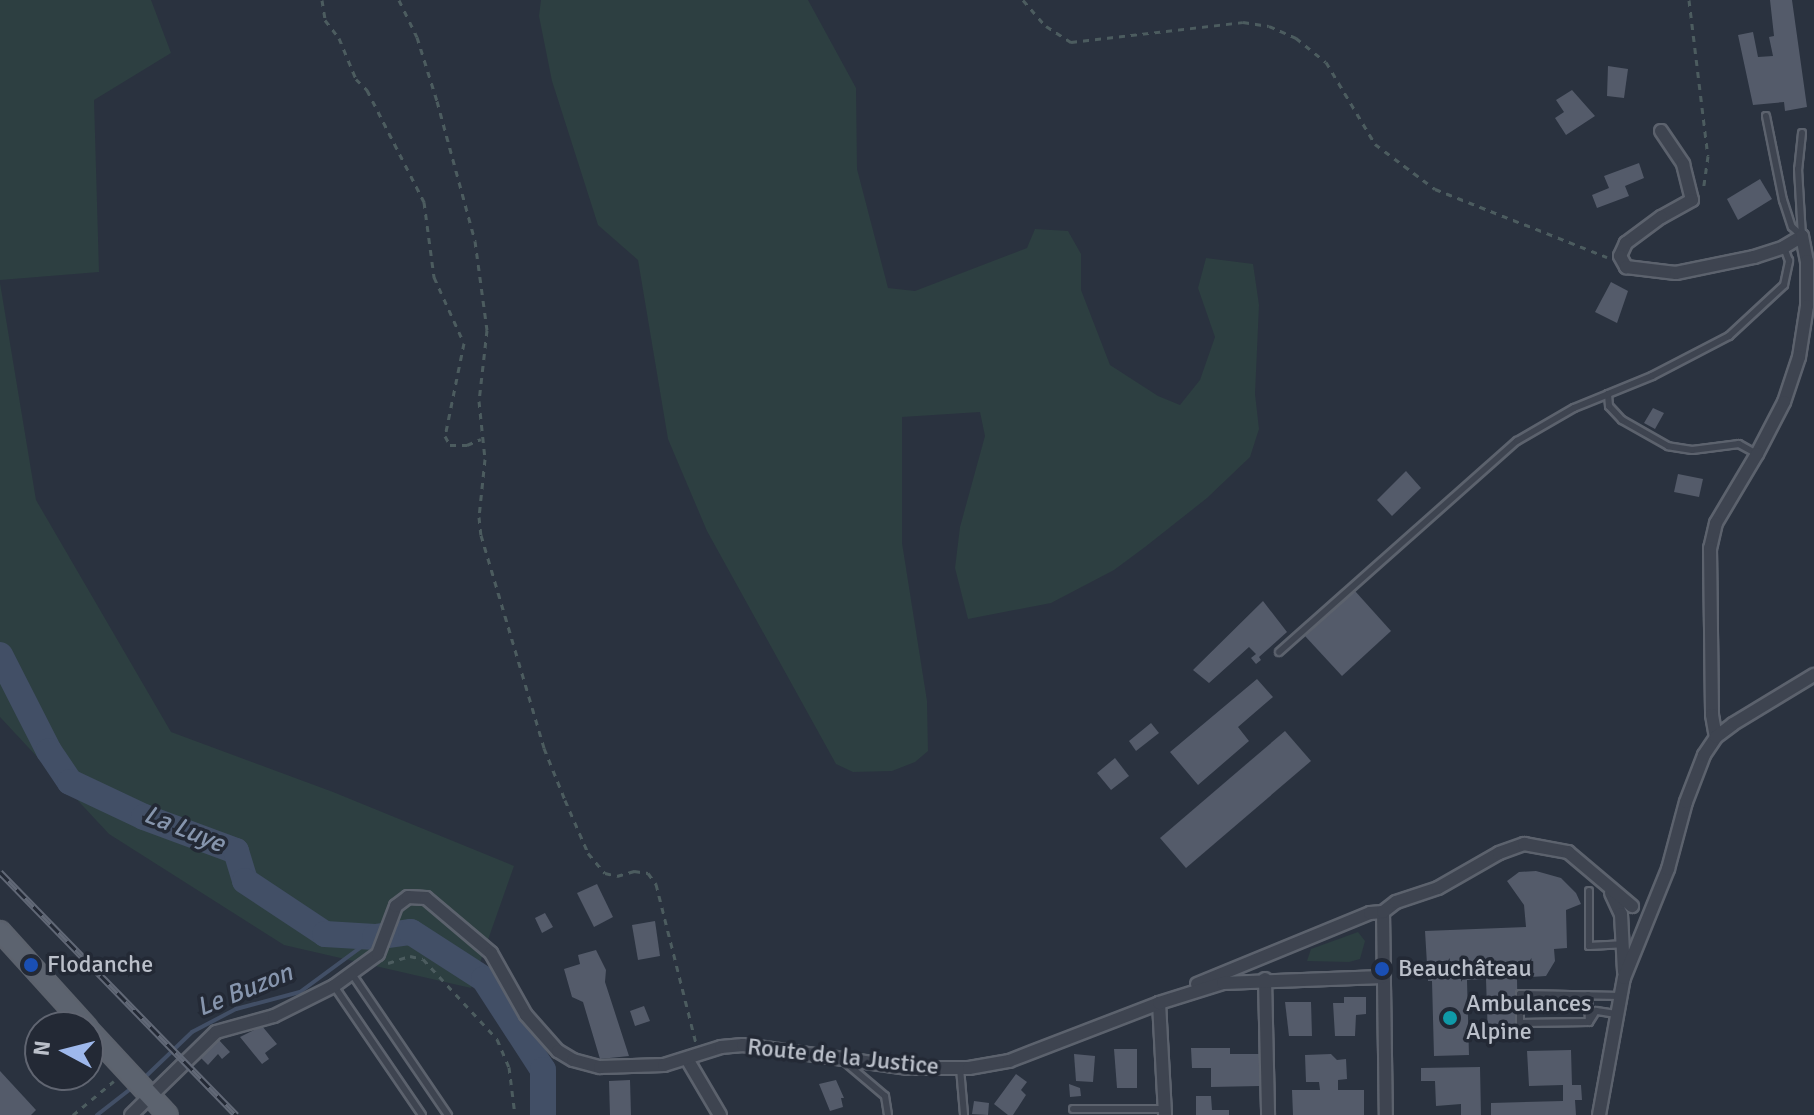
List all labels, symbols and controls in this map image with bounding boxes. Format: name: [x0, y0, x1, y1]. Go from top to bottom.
water label: La Luye: [139, 800, 229, 860]
place label: Flodanche: [47, 951, 153, 979]
place label: Beauchâteau: [1398, 955, 1532, 983]
marker: Flodanche: [22, 956, 40, 974]
water label: Le Buzon: [193, 958, 297, 1024]
marker: Beauchâteau: [1373, 960, 1391, 978]
place label: Ambulances Alpine: [1466, 990, 1592, 1046]
marker: Ambulances Alpine: [1441, 1009, 1459, 1027]
north arrow: [24, 1011, 104, 1091]
street label: Route de la Justice: [746, 1033, 940, 1081]
text: N: [27, 1039, 56, 1058]

